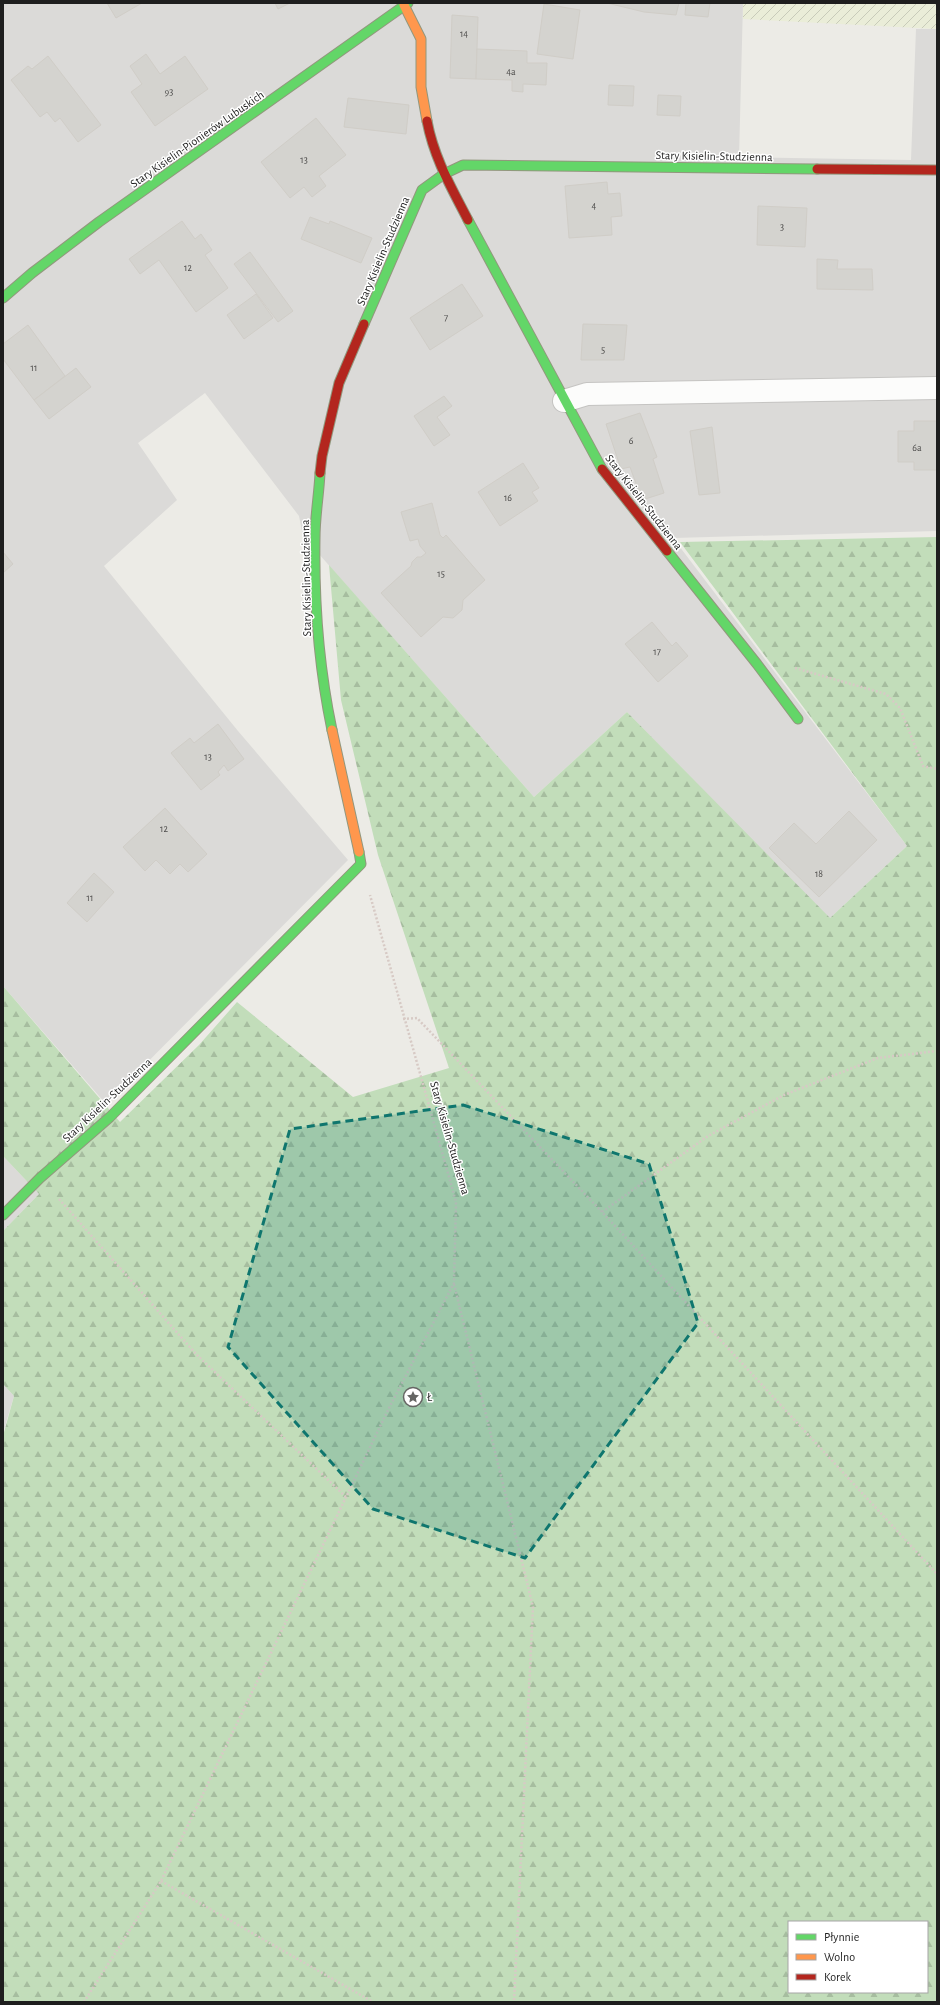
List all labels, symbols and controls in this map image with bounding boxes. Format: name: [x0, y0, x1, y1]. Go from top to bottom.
house number: 14: [460, 29, 468, 39]
house number: 4a: [506, 67, 516, 77]
house number: 93: [165, 87, 173, 97]
street label: Stary Kisielin-Pionierów Lubuskich: [128, 88, 267, 191]
street label: Stary Kisielin-Studzienna: [655, 149, 773, 164]
house number: 13: [300, 155, 308, 165]
street label: Stary Kisielin-Studzienna: [355, 194, 413, 308]
house number: 4: [592, 201, 597, 211]
house number: 3: [780, 222, 784, 232]
house number: 12: [184, 263, 192, 273]
house number: 7: [444, 313, 448, 323]
house number: 5: [601, 345, 605, 355]
house number: 11: [31, 363, 37, 373]
house number: 6: [629, 436, 634, 446]
house number: 6a: [912, 443, 922, 453]
street label: Stary Kisielin-Studzienna: [602, 452, 685, 553]
house number: 16: [504, 493, 512, 503]
street label: Stary Kisielin-Studzienna: [299, 519, 314, 637]
house number: 15: [437, 569, 445, 579]
house number: 17: [653, 647, 661, 657]
house number: 13: [204, 752, 212, 762]
house number: 12: [160, 824, 168, 834]
house number: 18: [815, 869, 823, 879]
house number: 11: [87, 893, 93, 903]
street label: Stary Kisielin-Studzienna: [60, 1055, 155, 1145]
street label: Stary Kisielin-Studzienna: [427, 1080, 472, 1197]
place icon: Ł: [402, 1386, 424, 1408]
place label: Ł: [427, 1391, 433, 1403]
legend: [788, 1921, 928, 1993]
text: Płynnie: [824, 1931, 859, 1944]
text: Wolno: [824, 1951, 855, 1963]
text: Korek: [824, 1971, 851, 1983]

